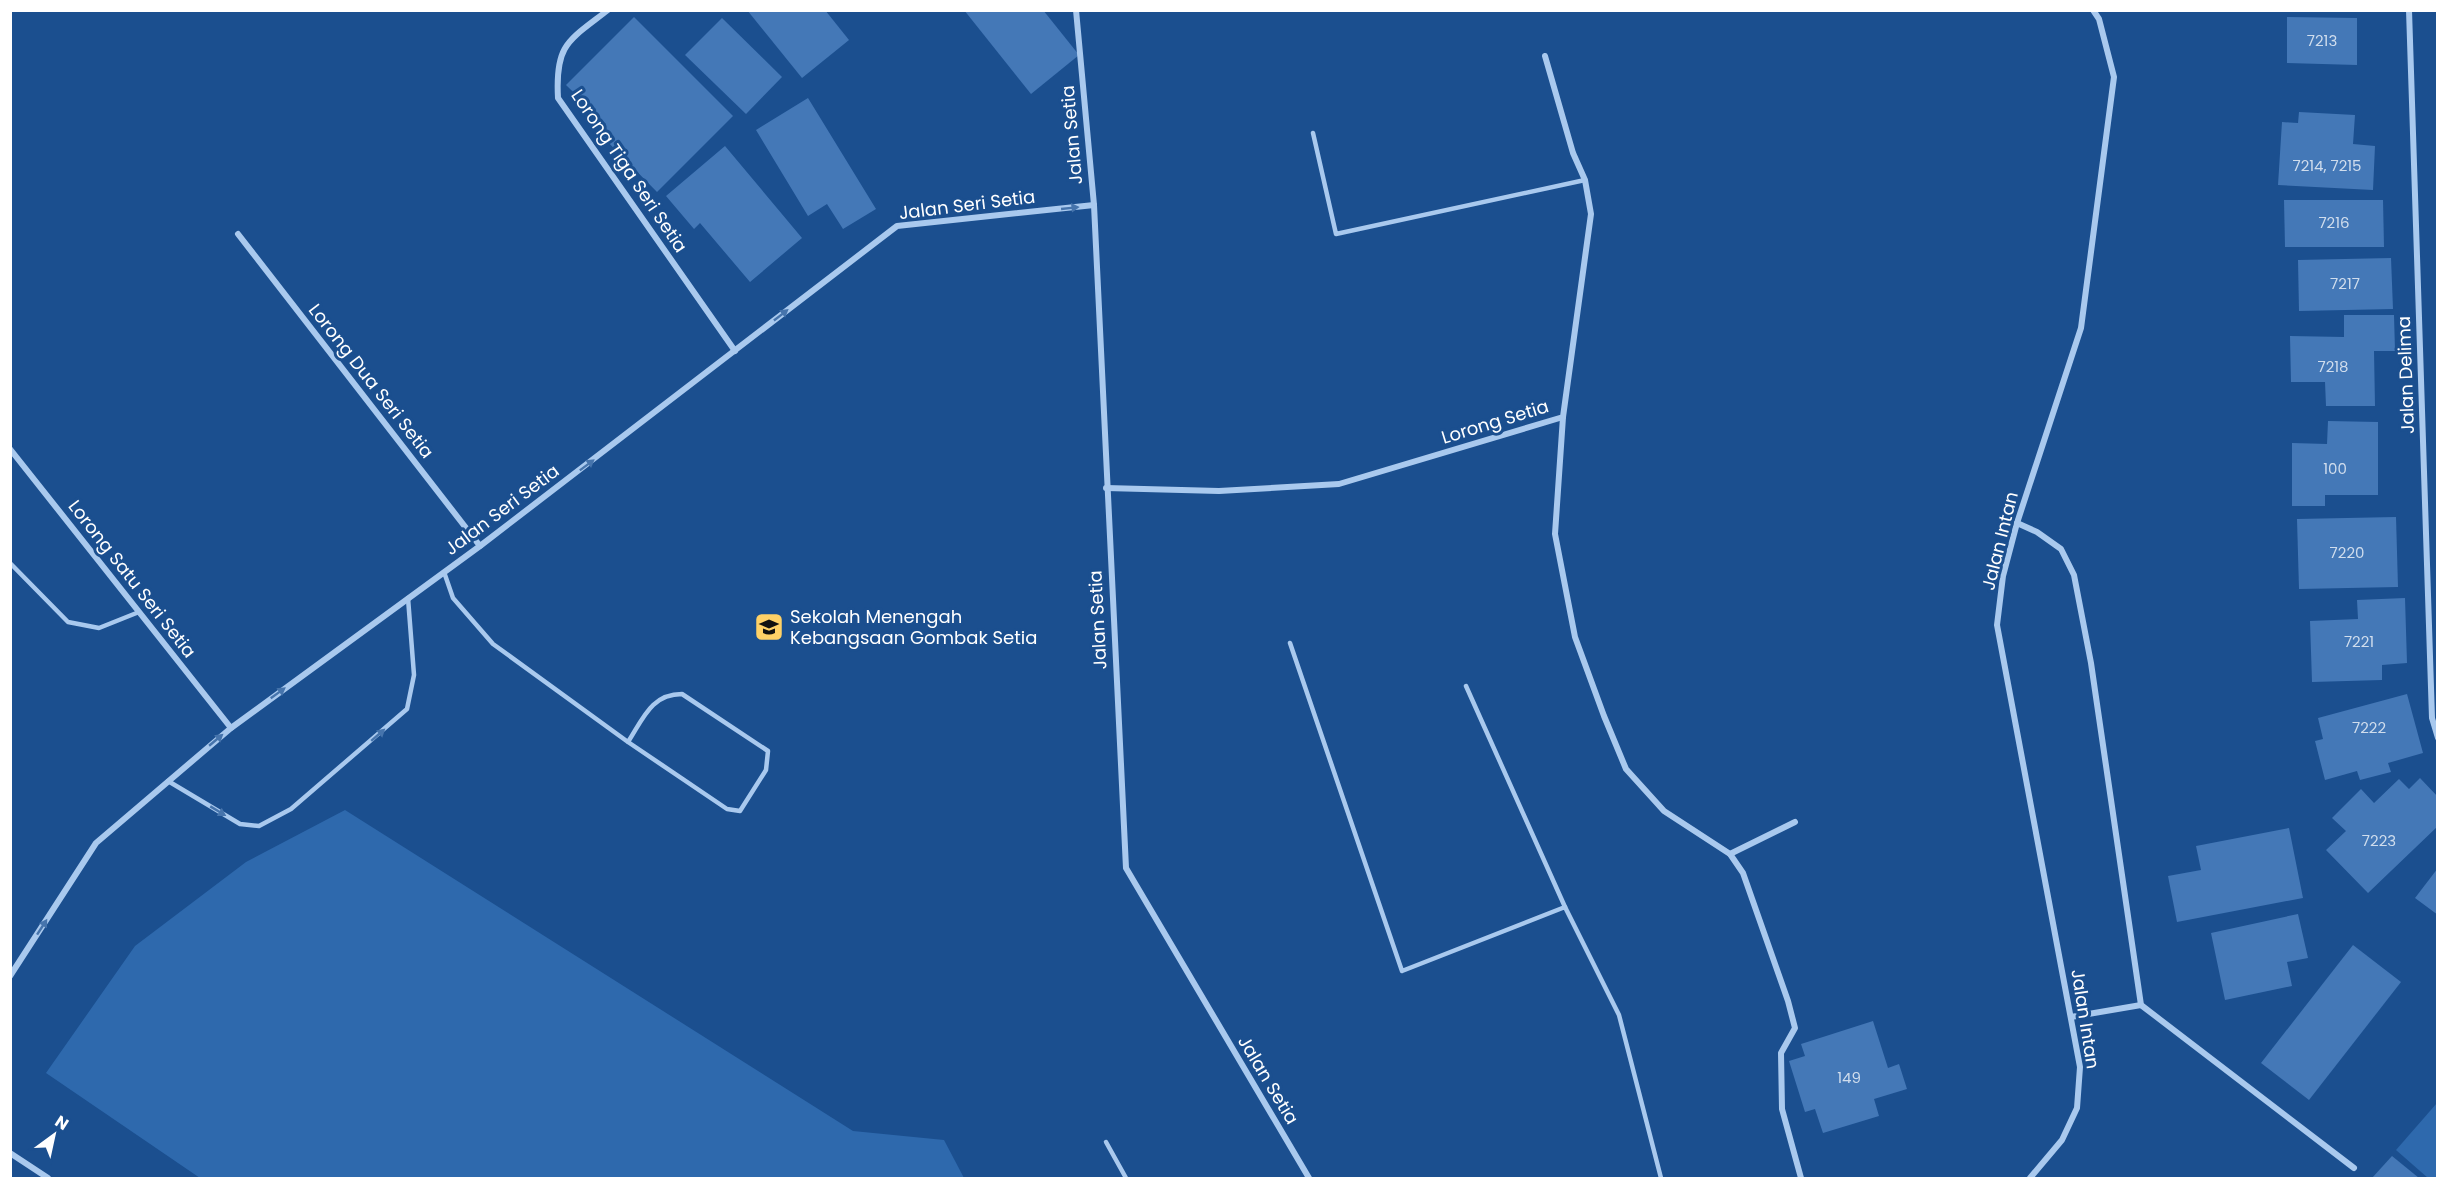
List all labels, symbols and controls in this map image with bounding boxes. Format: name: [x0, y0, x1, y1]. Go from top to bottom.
house number: 7213: [2307, 30, 2337, 51]
street label: Lorong Tiga Seri Setia: [565, 84, 693, 257]
street label: Jalan Setia: [1055, 84, 1088, 186]
house number: 7214, 7215: [2292, 155, 2362, 176]
street label: Jalan Seri Setia: [897, 184, 1037, 225]
one-way arrow: [1061, 203, 1080, 213]
house number: 7216: [2318, 212, 2350, 233]
house number: 7217: [2330, 273, 2360, 294]
street label: Lorong Dua Seri Setia: [303, 298, 440, 463]
one-way arrow: [773, 309, 789, 322]
street label: Jalan Delima: [2391, 316, 2420, 434]
house number: 7218: [2317, 356, 2349, 377]
street label: Lorong Setia: [1438, 393, 1552, 450]
street label: Jalan Seri Setia: [439, 458, 564, 561]
house number: 100: [2323, 458, 2347, 479]
one-way arrow: [579, 459, 594, 471]
street label: Jalan Intan: [1975, 489, 2024, 593]
street label: Lorong Satu Seri Setia: [63, 494, 202, 663]
house number: 7220: [2330, 542, 2364, 563]
street label: Jalan Setia: [1082, 570, 1113, 670]
place label: Sekolah Menengah Kebangsaan Gombak Setia: [790, 604, 1037, 650]
school or university icon: Sekolah Menengah Kebangsaan Gombak Setia: [753, 611, 785, 643]
house number: 7221: [2344, 631, 2374, 652]
one-way arrow: [271, 688, 286, 700]
house number: 7222: [2352, 717, 2386, 738]
one-way arrow: [370, 728, 386, 741]
one-way arrow: [208, 734, 224, 747]
one-way arrow: [210, 806, 226, 817]
house number: 7223: [2362, 830, 2396, 851]
one-way arrow: [36, 919, 47, 935]
street label: Jalan Intan: [2065, 967, 2106, 1071]
street label: Jalan Setia: [1232, 1031, 1305, 1129]
house number: 149: [1837, 1067, 1861, 1088]
north arrow: [24, 1105, 84, 1165]
text: N: [51, 1110, 73, 1136]

